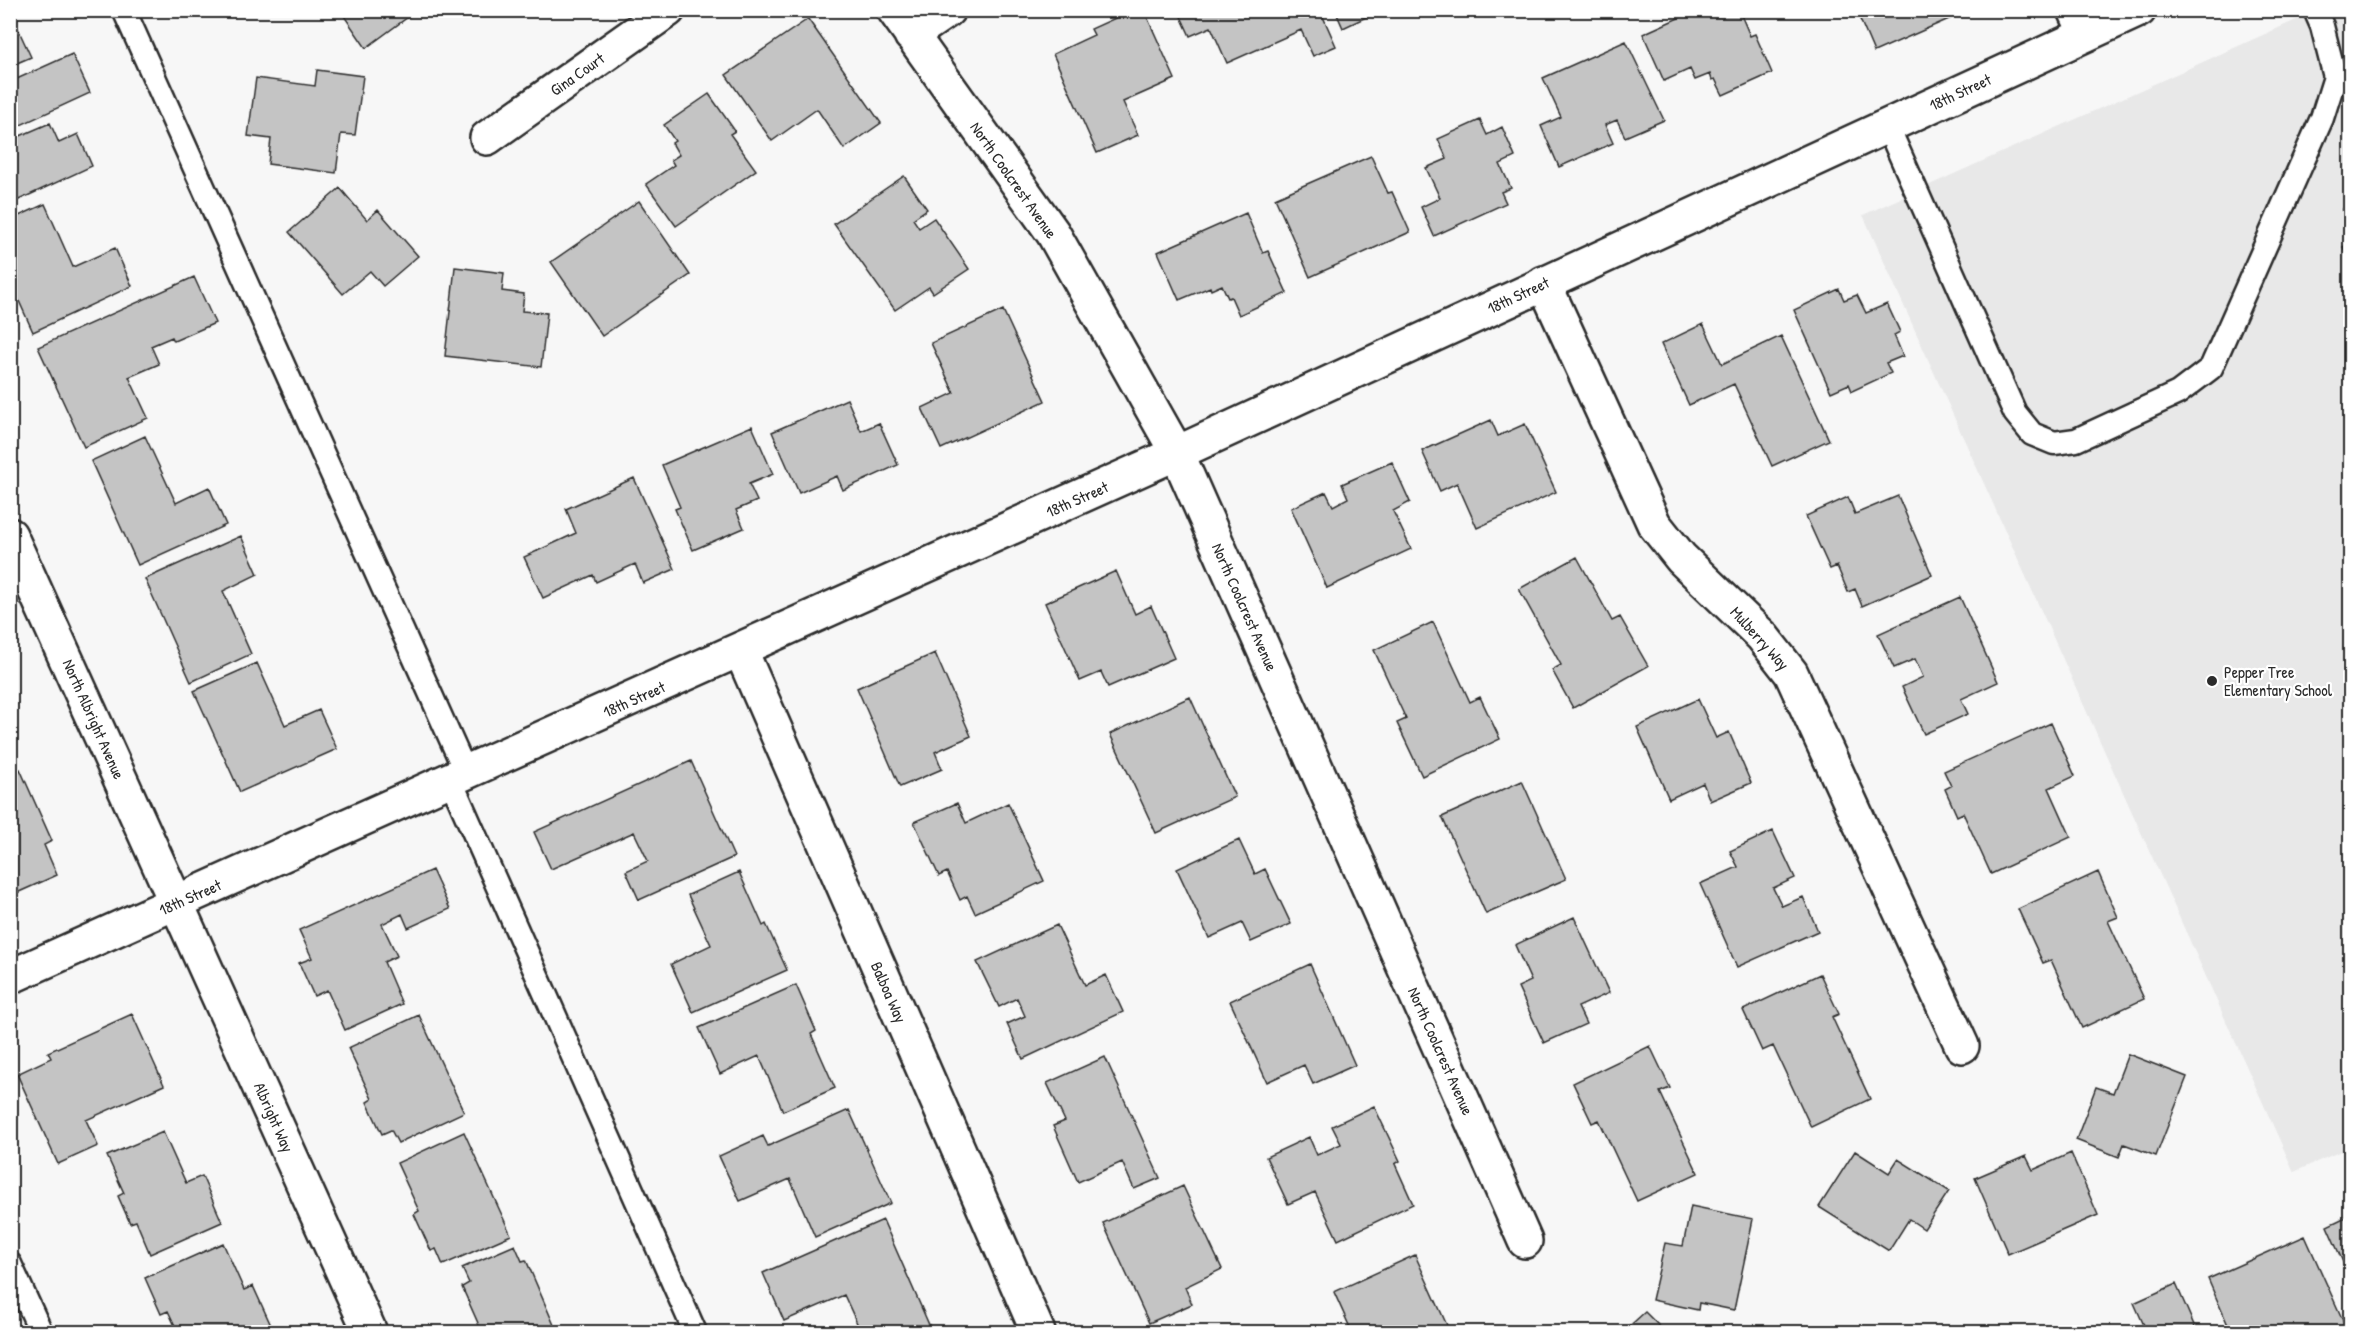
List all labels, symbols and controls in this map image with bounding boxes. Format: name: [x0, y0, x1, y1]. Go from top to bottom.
street label: Gina Court: [545, 47, 609, 101]
street label: 18th Street: [1925, 68, 1995, 116]
street label: North Coolcrest Avenue: [966, 117, 1063, 243]
street label: 18th Street: [1483, 271, 1553, 319]
street label: 18th Street: [1042, 475, 1112, 522]
street label: North Coolcrest Avenue: [1207, 540, 1283, 675]
street label: Mulberry Way: [1725, 601, 1795, 675]
street label: North Albright Avenue: [58, 656, 131, 783]
place label: Pepper Tree Elementary School: [2224, 661, 2333, 701]
marker: Pepper Tree Elementary School: [2205, 674, 2219, 688]
street label: 18th Street: [599, 675, 669, 722]
street label: 18th Street: [155, 873, 225, 920]
street label: Balboa Way: [866, 958, 912, 1026]
street label: North Coolcrest Avenue: [1403, 984, 1479, 1119]
street label: Albright Way: [249, 1079, 299, 1156]

